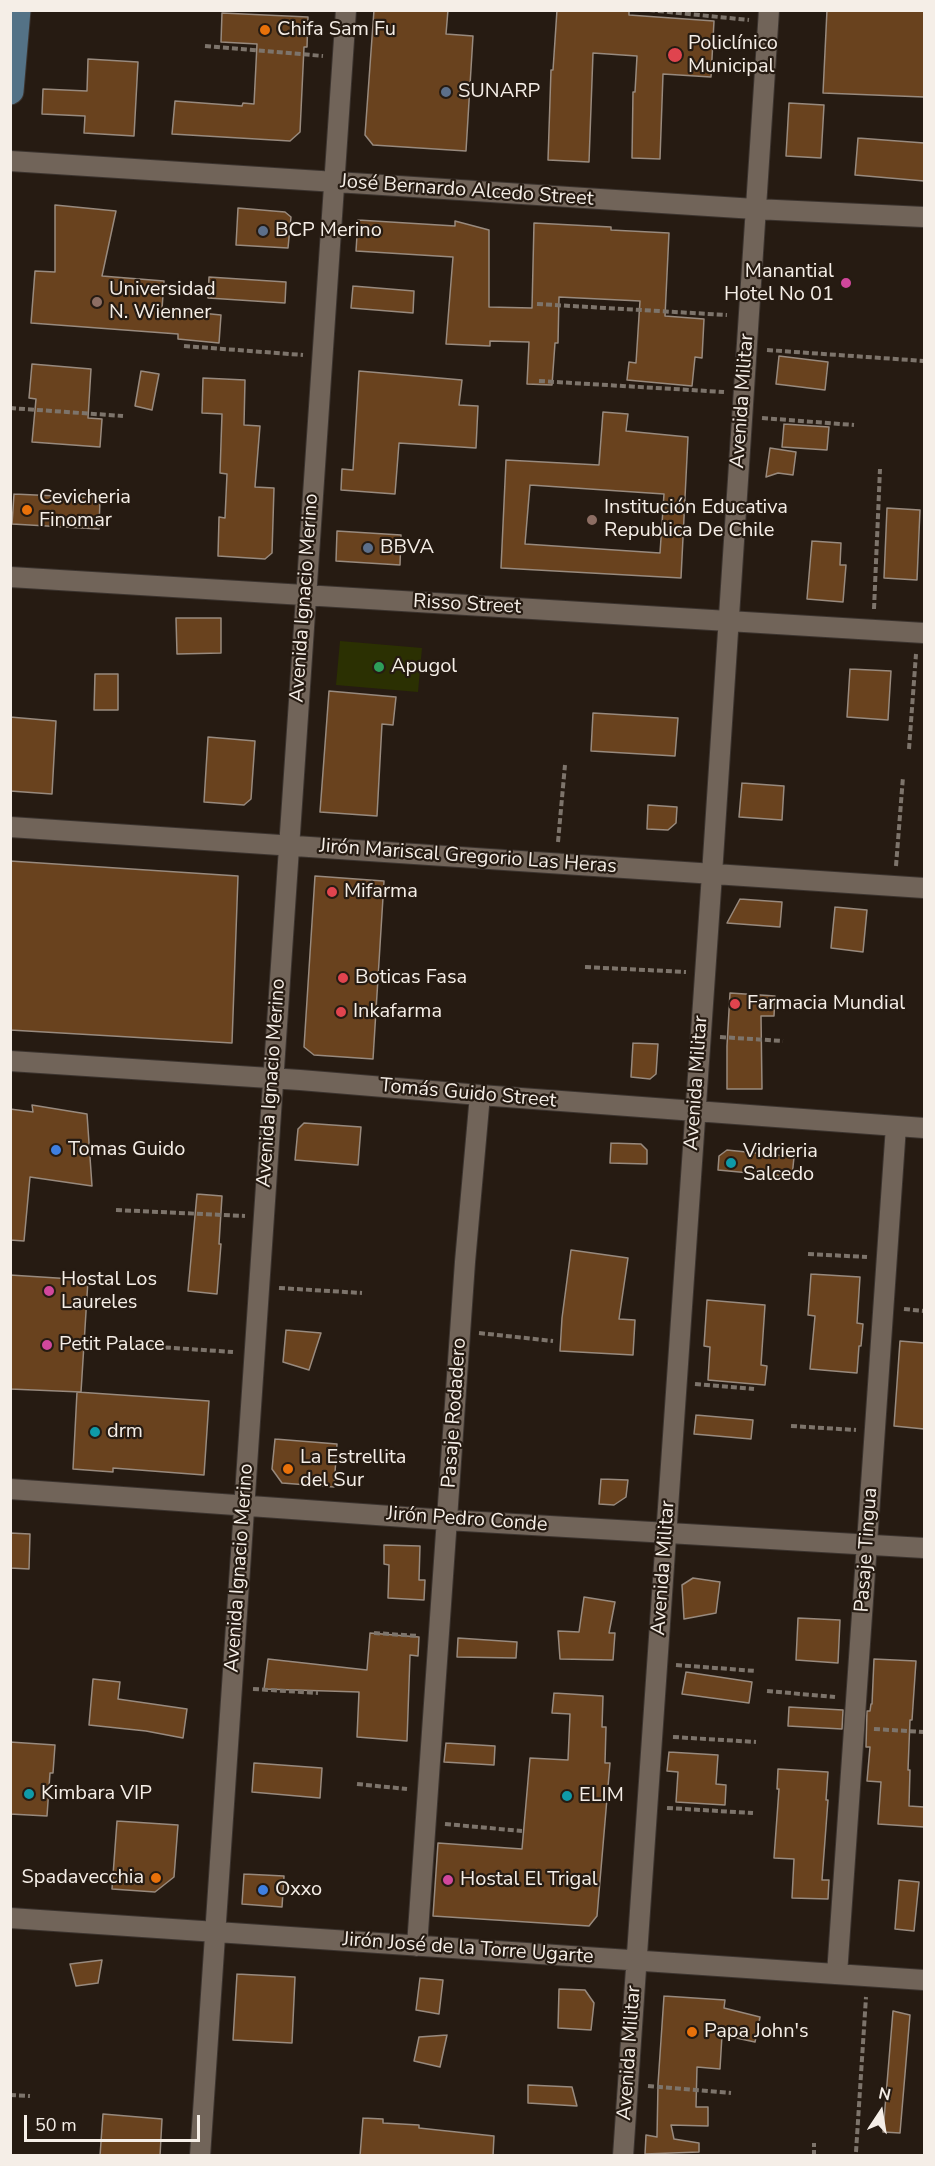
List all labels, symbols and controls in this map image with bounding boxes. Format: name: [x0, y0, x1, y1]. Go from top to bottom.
place label: Chifa Sam Fu: [277, 18, 396, 42]
marker: Chifa Sam Fu: [258, 23, 272, 37]
place label: Policlínico Municipal: [688, 32, 778, 79]
marker: Policlínico Municipal: [666, 46, 684, 64]
place label: SUNARP: [458, 80, 540, 104]
marker: SUNARP: [439, 85, 453, 99]
street label: José Bernardo Alcedo Street: [340, 170, 594, 212]
place label: BCP Merino: [275, 219, 382, 243]
marker: BCP Merino: [256, 224, 270, 238]
place label: Manantial Hotel No 01: [724, 260, 834, 307]
marker: Manantial Hotel No 01: [839, 276, 853, 290]
place label: Universidad N. Wienner: [109, 278, 216, 325]
marker: Universidad N. Wienner: [90, 295, 104, 309]
street label: Avenida Militar: [726, 333, 760, 469]
place label: Cevicheria Finomar: [39, 486, 131, 533]
street label: Avenida Ignacio Merino: [286, 493, 324, 703]
place label: Institución Educativa Republica De Chile: [604, 496, 788, 543]
marker: Cevicheria Finomar: [20, 503, 34, 517]
marker: Institución Educativa Republica De Chile: [585, 513, 599, 527]
place label: BBVA: [380, 536, 434, 560]
marker: BBVA: [361, 541, 375, 555]
street label: Risso Street: [412, 590, 522, 620]
place label: Apugol: [391, 655, 457, 679]
marker: Apugol: [372, 660, 386, 674]
street label: Jirón Mariscal Gregorio Las Heras: [318, 835, 618, 879]
place label: Mifarma: [344, 880, 418, 904]
marker: Mifarma: [325, 885, 339, 899]
place label: Boticas Fasa: [355, 966, 467, 990]
marker: Boticas Fasa: [336, 971, 350, 985]
street label: Avenida Ignacio Merino: [253, 978, 291, 1188]
place label: Farmacia Mundial: [747, 992, 905, 1016]
marker: Farmacia Mundial: [728, 997, 742, 1011]
place label: Inkafarma: [353, 1000, 442, 1024]
marker: Inkafarma: [334, 1005, 348, 1019]
street label: Avenida Militar: [680, 1015, 714, 1151]
street label: Tomás Guido Street: [379, 1074, 557, 1114]
place label: Tomas Guido: [68, 1138, 185, 1162]
place label: Vidrieria Salcedo: [743, 1140, 818, 1187]
marker: Tomas Guido: [49, 1143, 63, 1157]
marker: Vidrieria Salcedo: [724, 1156, 738, 1170]
place label: Hostal Los Laureles: [61, 1268, 157, 1315]
marker: Hostal Los Laureles: [42, 1284, 56, 1298]
place label: Petit Palace: [59, 1333, 165, 1357]
street label: Pasaje Rodadero: [438, 1337, 472, 1489]
marker: Petit Palace: [40, 1338, 54, 1352]
place label: drm: [107, 1420, 143, 1444]
marker: drm: [88, 1425, 102, 1439]
place label: La Estrellita del Sur: [300, 1446, 406, 1493]
marker: La Estrellita del Sur: [281, 1462, 295, 1476]
street label: Avenida Ignacio Merino: [221, 1463, 259, 1673]
street label: Pasaje Tingua: [851, 1487, 883, 1613]
street label: Avenida Militar: [647, 1500, 681, 1636]
street label: Jirón Pedro Conde: [386, 1502, 548, 1538]
place label: Kimbara VIP: [41, 1782, 152, 1806]
place label: ELIM: [579, 1784, 624, 1808]
marker: Kimbara VIP: [22, 1787, 36, 1801]
marker: ELIM: [560, 1789, 574, 1803]
place label: Spadavecchia: [22, 1866, 144, 1890]
place label: Hostal El Trigal: [460, 1868, 598, 1892]
marker: Spadavecchia: [149, 1871, 163, 1885]
marker: Hostal El Trigal: [441, 1873, 455, 1887]
place label: Oxxo: [275, 1878, 322, 1902]
marker: Oxxo: [256, 1883, 270, 1897]
street label: Jirón José de la Torre Ugarte: [342, 1928, 594, 1970]
street label: Avenida Militar: [613, 1985, 647, 2121]
place label: Papa John's: [704, 2020, 809, 2044]
marker: Papa John's: [685, 2025, 699, 2039]
north arrow: [851, 2082, 911, 2142]
text: N: [877, 2082, 893, 2106]
scale bar: [27, 2103, 202, 2141]
text: 50 m: [35, 2113, 77, 2137]

